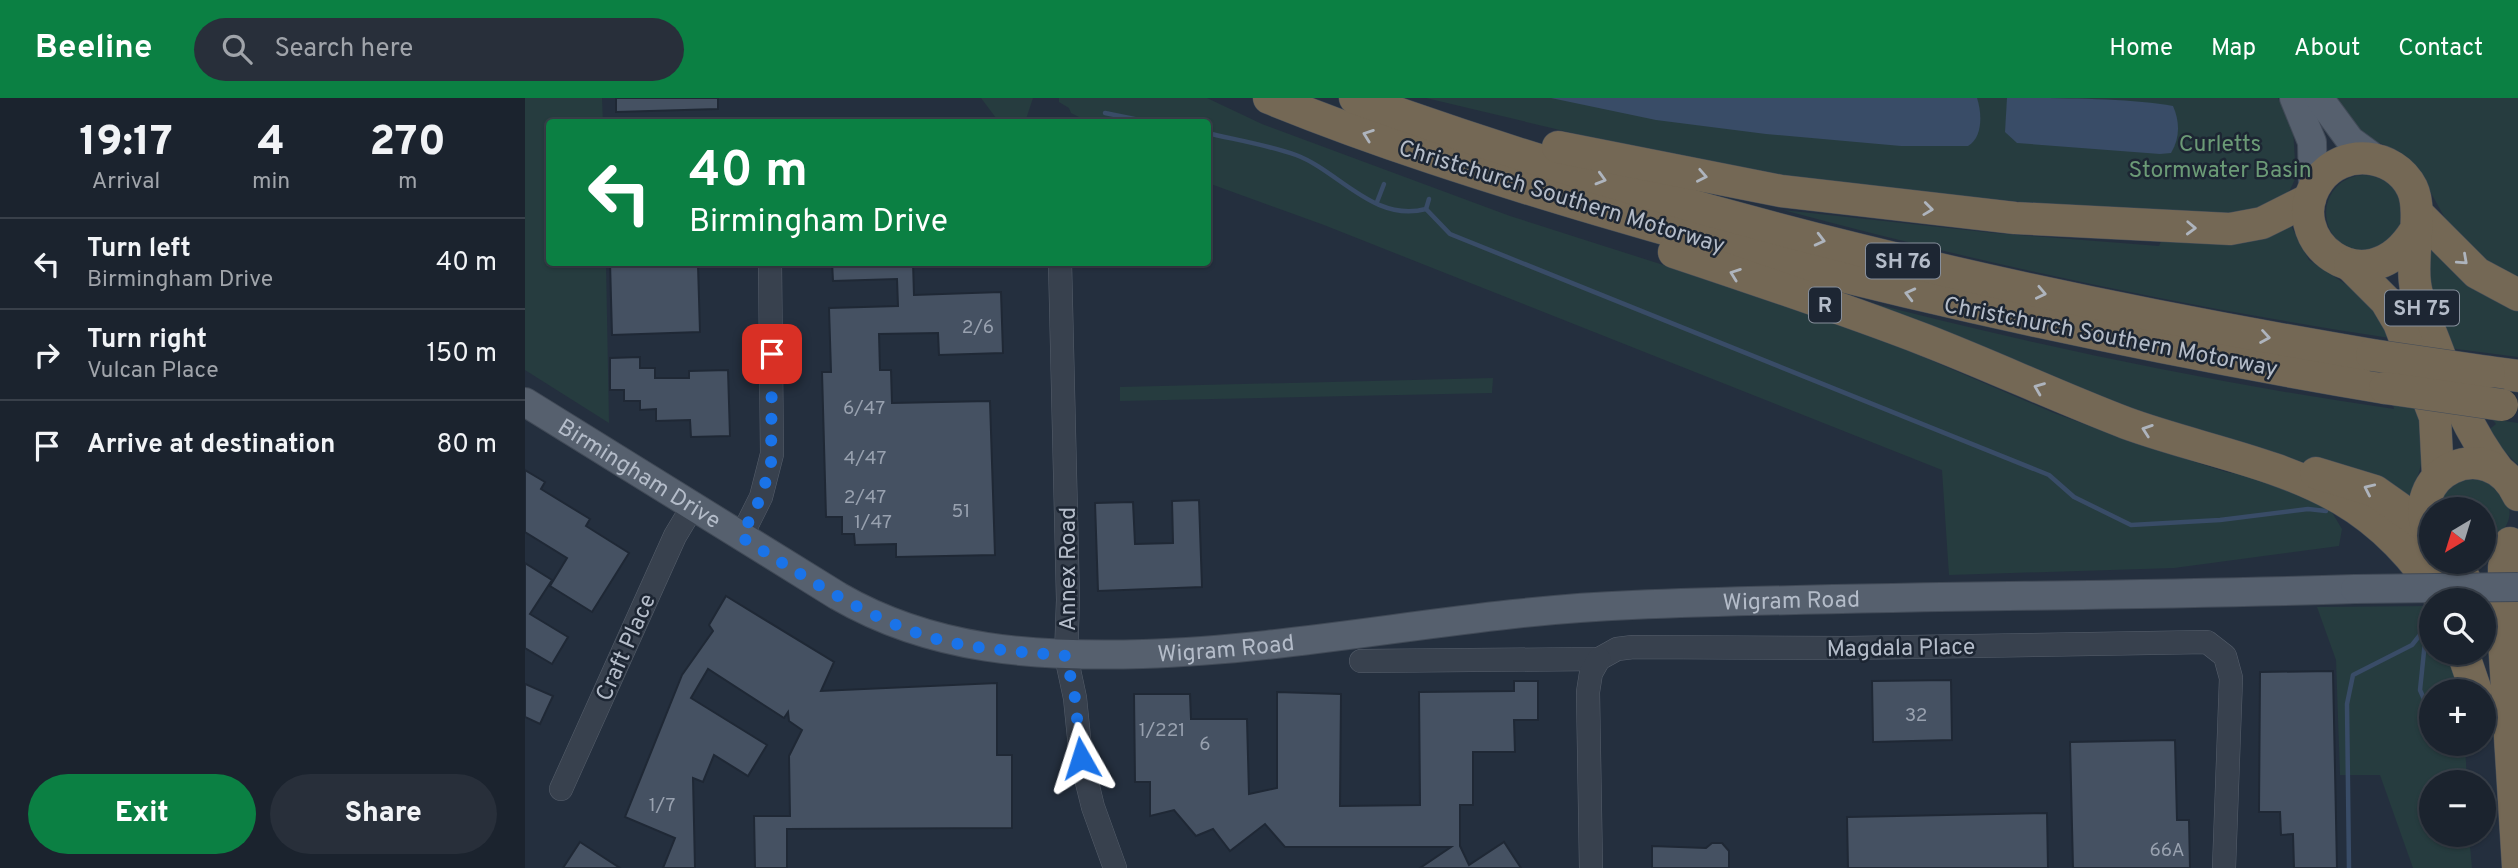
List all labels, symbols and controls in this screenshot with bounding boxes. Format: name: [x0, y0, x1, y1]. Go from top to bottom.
search box: [194, 18, 684, 81]
text: Beeline: [35, 28, 152, 70]
icon: search: [218, 30, 256, 68]
text: Search here: [274, 33, 413, 66]
text: Home: [2109, 34, 2173, 64]
text: Map: [2211, 34, 2256, 64]
text: About: [2294, 34, 2360, 64]
text: Contact: [2398, 34, 2483, 64]
text: 19:17: [79, 117, 173, 170]
text: 4: [257, 117, 285, 170]
text: 270: [369, 117, 446, 170]
one-way arrow: [1363, 130, 1375, 144]
park label: Curletts Stormwater Basin: [2128, 131, 2312, 186]
street label: Christchurch Southern Motorway: [1395, 135, 1728, 262]
text: 40 m: [689, 142, 808, 204]
icon: left: [574, 147, 665, 238]
text: Arrival: [92, 168, 160, 197]
text: min: [252, 168, 290, 197]
text: m: [398, 168, 417, 197]
one-way arrow: [1696, 168, 1708, 183]
one-way arrow: [1595, 171, 1607, 186]
one-way arrow: [1923, 201, 1934, 216]
text: Birmingham Drive: [689, 203, 948, 243]
one-way arrow: [2185, 221, 2196, 236]
one-way arrow: [1814, 232, 1826, 246]
text: Turn left: [87, 233, 191, 266]
road number: SH 76: [1866, 244, 1940, 278]
icon: left: [28, 245, 66, 283]
text: 40 m: [436, 247, 497, 280]
one-way arrow: [2454, 252, 2467, 264]
text: Birmingham Drive: [87, 266, 273, 295]
one-way arrow: [1730, 268, 1742, 282]
one-way arrow: [2035, 284, 2047, 299]
road number: R: [1809, 288, 1841, 322]
one-way arrow: [1904, 288, 1916, 302]
road number: SH 75: [2385, 290, 2459, 326]
street label: Christchurch Southern Motorway: [1941, 292, 2280, 385]
house number: 2/6: [962, 316, 994, 340]
text: Turn right: [87, 324, 207, 357]
pin: [742, 324, 802, 384]
one-way arrow: [2259, 329, 2271, 344]
icon: arrive: [753, 335, 791, 373]
icon: right: [28, 336, 66, 374]
text: 150 m: [426, 338, 497, 371]
text: Vulcan Place: [87, 357, 219, 386]
one-way arrow: [2034, 383, 2046, 397]
house number: 6/47: [843, 397, 885, 421]
street label: Birmingham Drive: [552, 414, 725, 537]
one-way arrow: [2141, 424, 2153, 438]
icon: arrive: [28, 427, 66, 465]
text: Arrive at destination: [87, 429, 335, 462]
text: 80 m: [437, 429, 497, 462]
house number: 4/47: [844, 447, 886, 471]
one-way arrow: [2364, 483, 2377, 497]
house number: 2/47: [844, 486, 886, 510]
north arrow: [2419, 497, 2495, 574]
map controls: [2419, 497, 2496, 847]
house number: 51: [952, 500, 970, 524]
street label: Annex Road: [1055, 507, 1084, 631]
house number: 1/47: [854, 511, 892, 535]
street label: Wigram Road: [1722, 586, 1860, 619]
button: search: [2419, 588, 2496, 665]
street label: Craft Place: [591, 590, 664, 706]
street label: Wigram Road: [1157, 630, 1296, 670]
street label: Magdala Place: [1826, 634, 1976, 665]
button: +: [2419, 679, 2496, 756]
house number: 32: [1905, 704, 1927, 728]
house number: 1/221: [1139, 719, 1185, 743]
position arrow: [1044, 721, 1118, 795]
house number: 6: [1199, 733, 1211, 757]
button: −: [2419, 770, 2496, 847]
button: Exit: [28, 774, 256, 854]
button: Share: [270, 774, 497, 854]
house number: 1/7: [649, 794, 675, 818]
house number: 66A: [2149, 839, 2185, 863]

